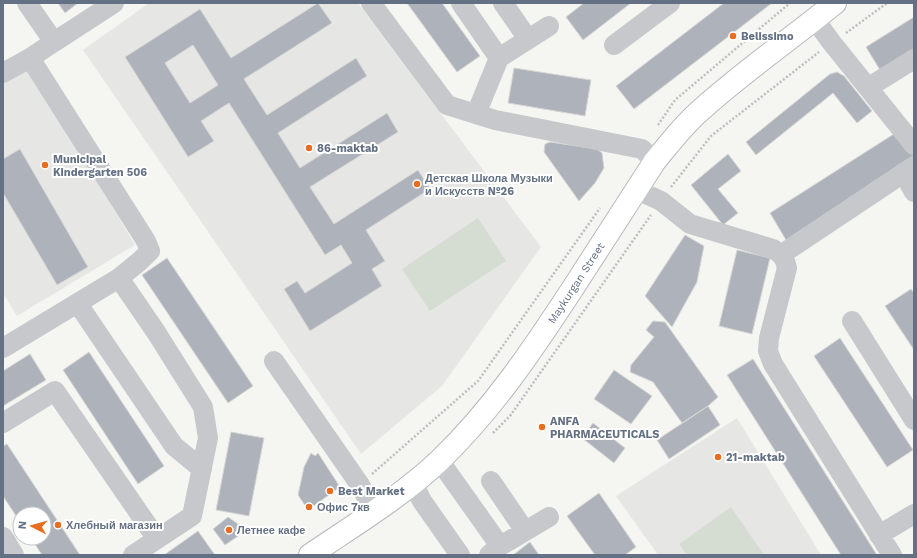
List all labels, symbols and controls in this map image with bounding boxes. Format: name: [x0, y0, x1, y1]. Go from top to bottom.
place label: Belissimo: [741, 30, 794, 43]
marker: Belissimo: [728, 31, 738, 41]
place label: 86-maktab: [317, 142, 378, 155]
marker: 86-maktab: [304, 143, 314, 153]
place label: Municipal Kindergarten 506: [53, 153, 147, 179]
marker: Municipal Kindergarten 506: [40, 160, 50, 170]
place label: Детская Школа Музыки и Искусств №26: [425, 172, 553, 198]
marker: Детская Школа Музыки и Искусств №26: [412, 179, 422, 189]
street label: Maykurgan Street: [545, 240, 608, 326]
place label: ANFA PHARMACEUTICALS: [550, 415, 659, 441]
marker: ANFA PHARMACEUTICALS: [537, 422, 547, 432]
place label: 21-maktab: [726, 451, 785, 464]
marker: 21-maktab: [713, 452, 723, 462]
place label: Best Market: [338, 485, 405, 498]
marker: Best Market: [325, 486, 335, 496]
place label: Офис 7кв: [317, 501, 370, 514]
marker: Офис 7кв: [304, 502, 314, 512]
north arrow: [12, 506, 52, 546]
place label: Хлебный магазин: [66, 519, 163, 532]
text: N: [16, 520, 29, 530]
marker: Хлебный магазин: [53, 520, 63, 530]
place label: Летнее кафе: [237, 524, 305, 537]
marker: Летнее кафе: [224, 525, 234, 535]

